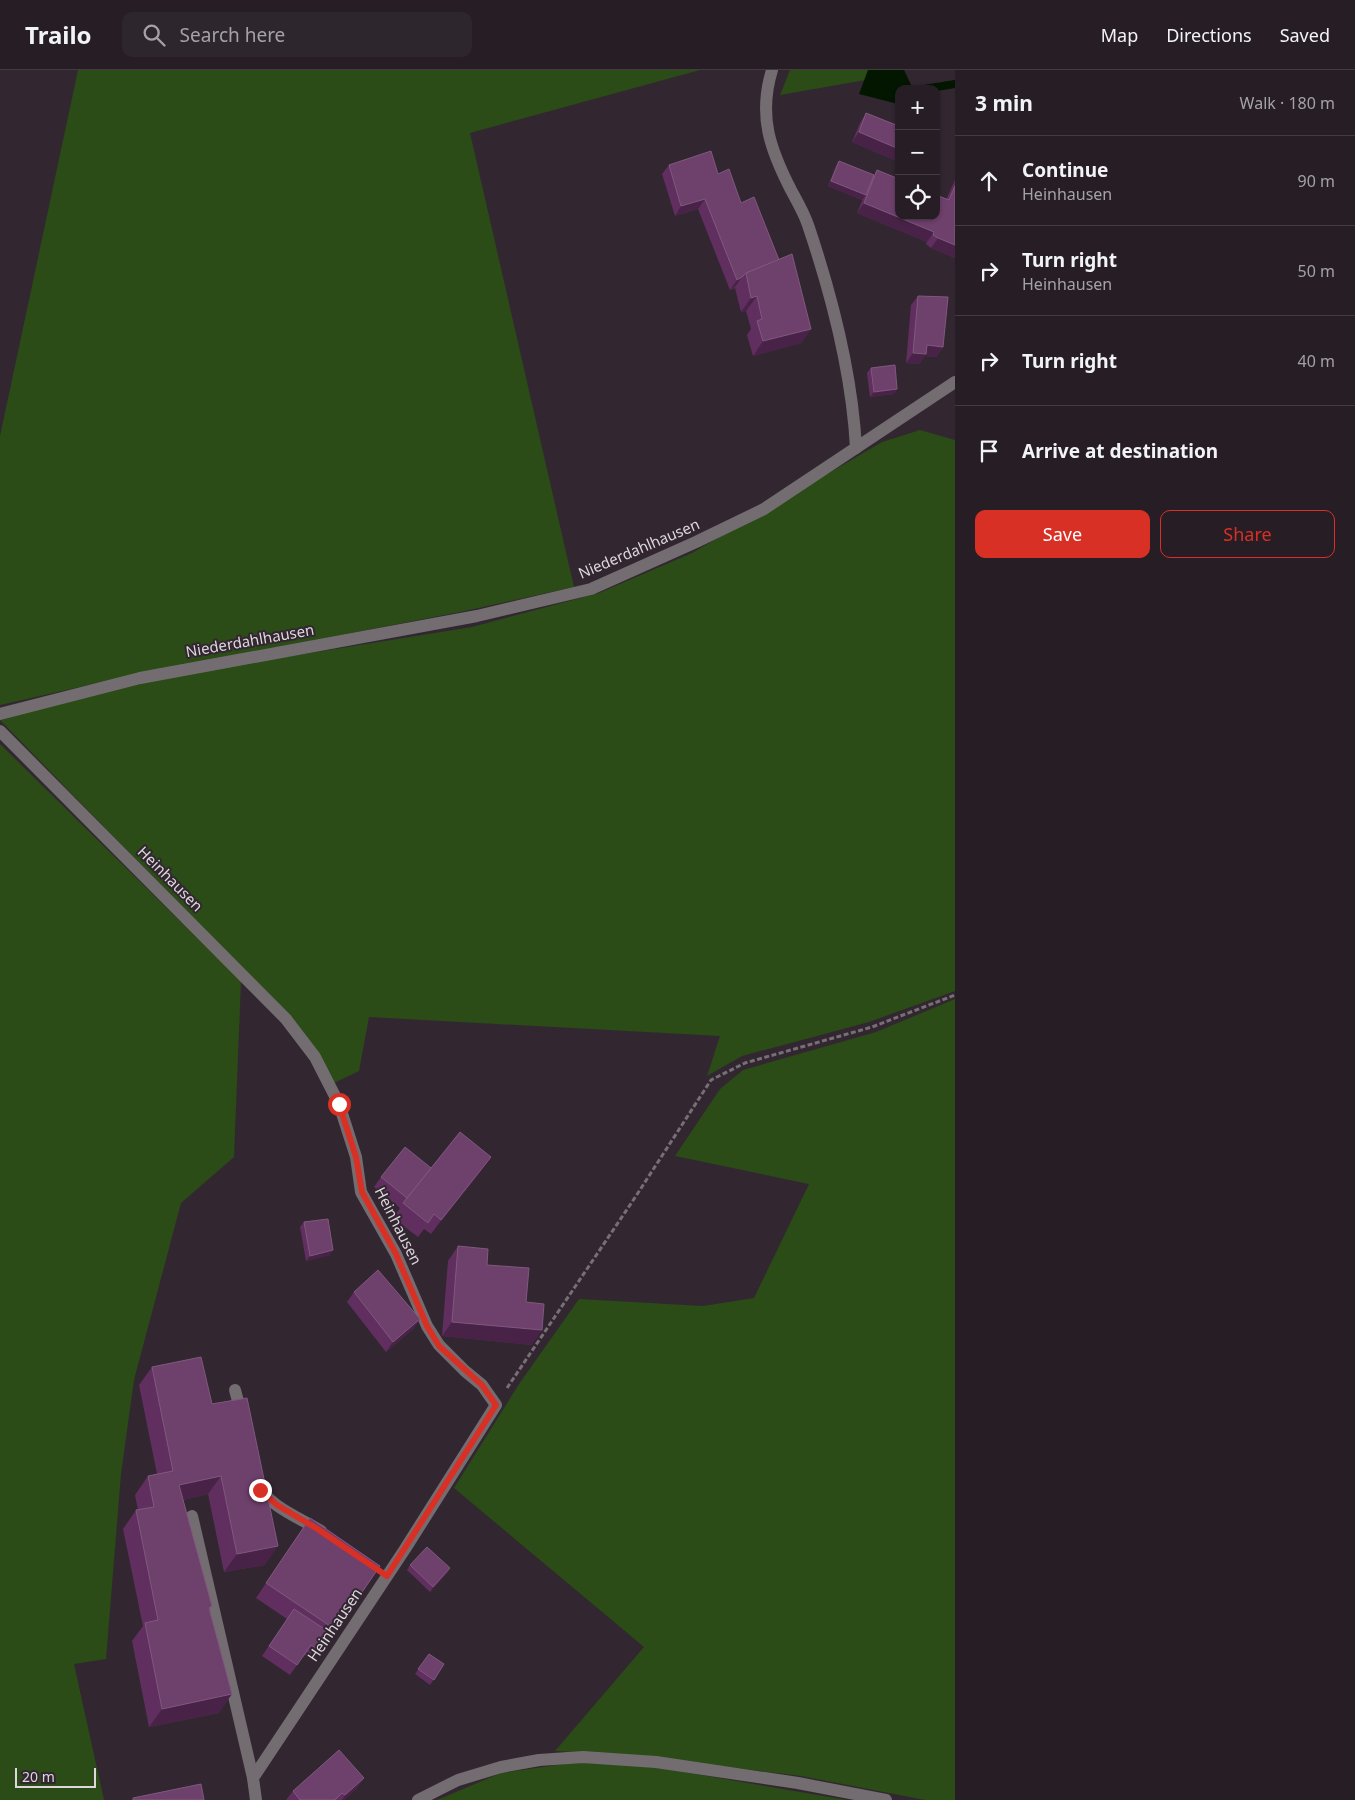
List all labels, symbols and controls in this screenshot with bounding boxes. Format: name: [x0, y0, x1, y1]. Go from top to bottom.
search box: [122, 12, 472, 57]
text: Trailo: [25, 18, 92, 51]
icon: search: [140, 21, 168, 49]
text: Search here: [180, 22, 285, 48]
text: Map: [1101, 23, 1138, 47]
text: Directions: [1166, 23, 1252, 47]
text: Saved: [1280, 23, 1330, 47]
map controls: [895, 85, 940, 220]
button: +: [895, 85, 940, 130]
text: 3 min: [975, 89, 1033, 117]
text: Walk · 180 m: [1240, 92, 1335, 114]
button: −: [895, 130, 940, 175]
text: Continue: [1022, 157, 1108, 183]
icon: ahead: [975, 167, 1003, 195]
text: 90 m: [1298, 170, 1335, 192]
button: locate: [895, 175, 940, 220]
text: Heinhausen: [1022, 183, 1112, 205]
text: Turn right: [1022, 247, 1117, 273]
icon: right: [975, 257, 1003, 285]
text: 50 m: [1298, 260, 1335, 282]
text: Heinhausen: [1022, 273, 1112, 295]
icon: right: [975, 347, 1003, 375]
text: Turn right: [1022, 348, 1117, 374]
text: 40 m: [1298, 350, 1335, 372]
icon: arrive: [975, 437, 1003, 465]
text: Arrive at destination: [1022, 438, 1218, 464]
button: Save: [975, 510, 1150, 558]
button: Share: [1160, 510, 1335, 558]
street label: Niederdahlhausen: [575, 513, 702, 583]
street label: Niederdahlhausen: [184, 619, 316, 661]
street label: Heinhausen: [134, 841, 208, 915]
route start: [328, 1093, 351, 1116]
street label: Heinhausen: [371, 1183, 427, 1268]
route end: [249, 1479, 272, 1502]
street label: Heinhausen: [302, 1584, 366, 1665]
scale bar: [15, 1765, 96, 1788]
text: 20 m: [22, 1767, 55, 1786]

